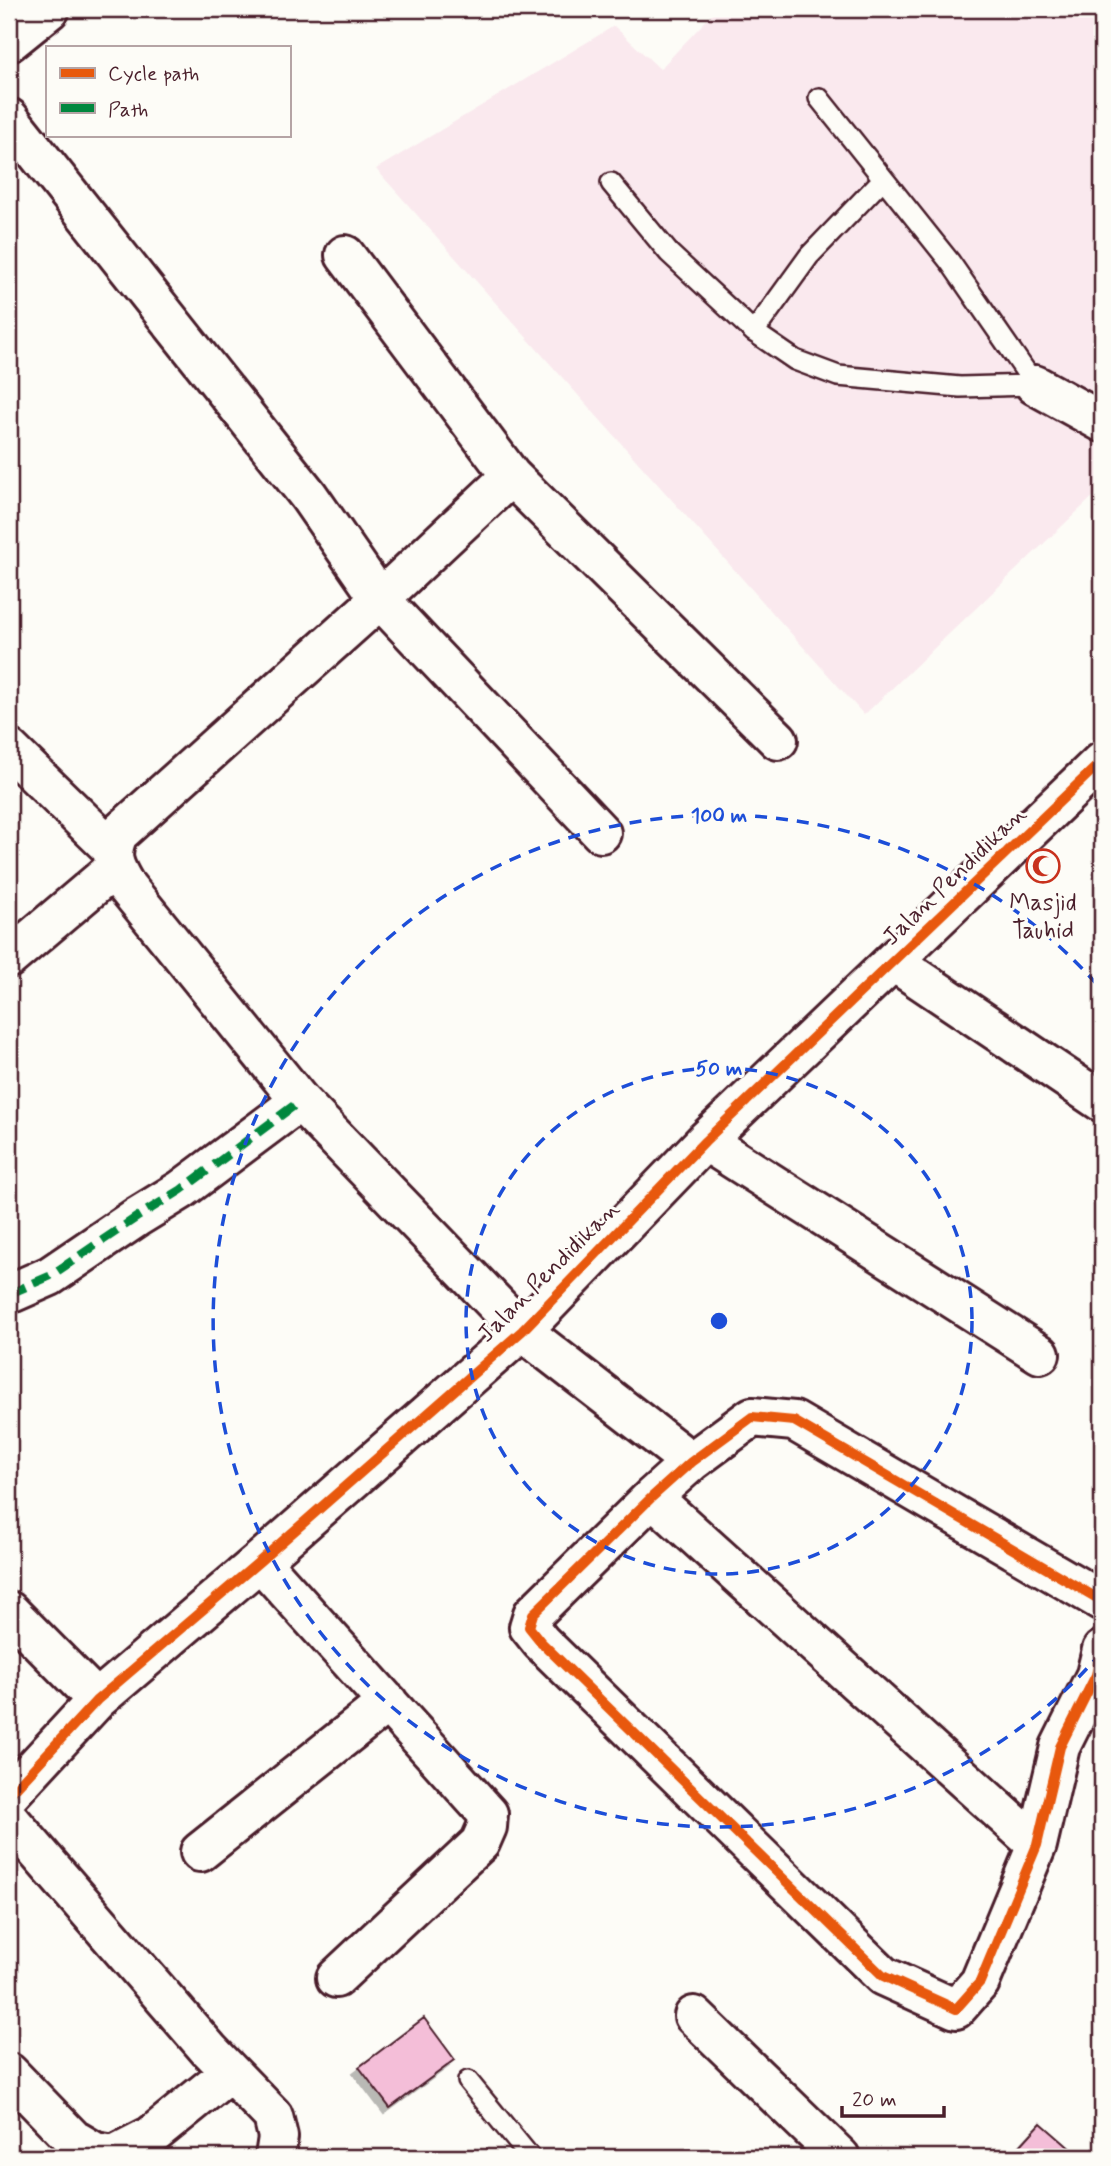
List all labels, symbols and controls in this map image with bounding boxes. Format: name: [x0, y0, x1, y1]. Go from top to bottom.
legend: [46, 46, 290, 136]
text: Cycle path: [108, 60, 199, 88]
text: Path: [108, 96, 148, 124]
street label: Jalan Pendidikan: [877, 799, 1034, 953]
text: 100 m: [691, 802, 747, 830]
mosque icon: Masjid Tauhid: [1024, 847, 1062, 885]
place label: Masjid Tauhid: [1009, 888, 1077, 947]
text: 50 m: [696, 1055, 743, 1083]
street label: Jalan Pendidikan: [472, 1194, 627, 1350]
centre of rings: [707, 1309, 731, 1333]
scale bar: [842, 2075, 943, 2119]
text: 20 m: [852, 2086, 897, 2114]

